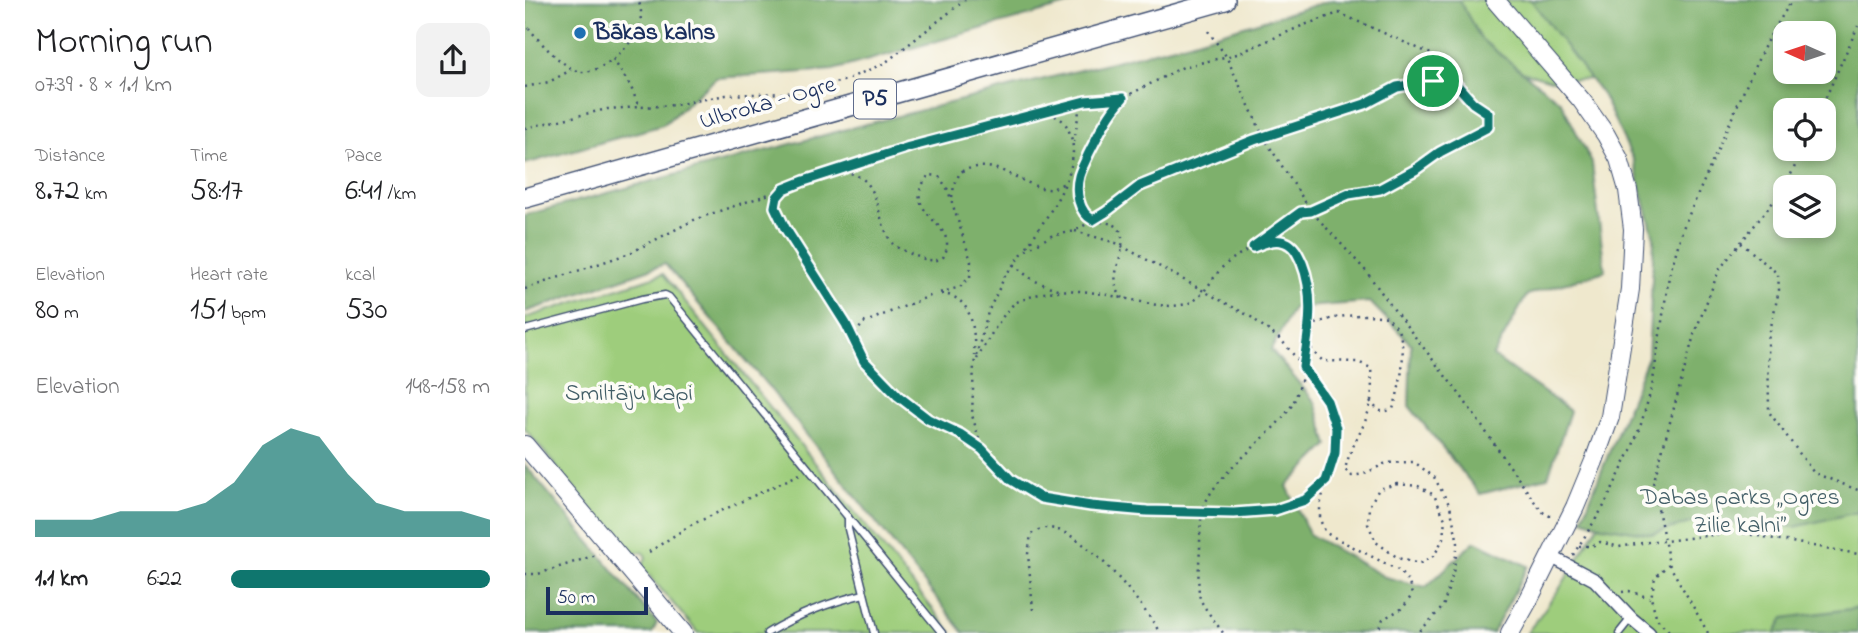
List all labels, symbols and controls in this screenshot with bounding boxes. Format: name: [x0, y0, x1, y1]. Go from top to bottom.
text: Morning run: [35, 15, 213, 71]
place label: Bākas kalns: [593, 16, 716, 51]
north arrow: [1773, 21, 1836, 84]
map controls: [1773, 21, 1836, 238]
button: share: [416, 23, 490, 97]
marker: Bākas kalns: [572, 25, 588, 41]
pin: [1403, 51, 1463, 111]
icon: arrive: [1414, 62, 1452, 100]
street label: Ulbroka - Ogre: [696, 68, 840, 140]
text: 07:39 · 8 × 1.1 km: [35, 69, 172, 102]
road number: P5: [854, 80, 896, 118]
button: locate: [1773, 98, 1836, 161]
text: Distance: [35, 143, 105, 170]
text: Time: [190, 143, 228, 170]
text: Pace: [345, 143, 382, 170]
text: 8.72: [35, 170, 80, 214]
text: 58:17: [190, 170, 243, 214]
text: 6:41: [345, 170, 383, 214]
button: layers: [1773, 175, 1836, 238]
text: km: [80, 181, 107, 208]
text: /km: [383, 181, 416, 208]
text: Elevation: [35, 262, 105, 289]
text: Heart rate: [190, 262, 268, 289]
text: kcal: [345, 262, 375, 289]
text: 80: [35, 289, 59, 333]
text: 151: [190, 289, 226, 333]
text: 530: [345, 289, 388, 333]
text: m: [59, 300, 79, 327]
text: bpm: [226, 300, 266, 327]
text: Elevation: [35, 371, 120, 404]
text: 148–158 m: [405, 371, 490, 404]
park label: Smiltāju kapi: [565, 377, 693, 412]
park label: Dabas parks „Ogres Zilie kalni”: [1639, 481, 1840, 544]
text: 1.1 km: [35, 563, 88, 596]
text: 6:22: [147, 563, 182, 596]
scale bar: [546, 584, 647, 616]
text: 50 m: [557, 585, 596, 612]

